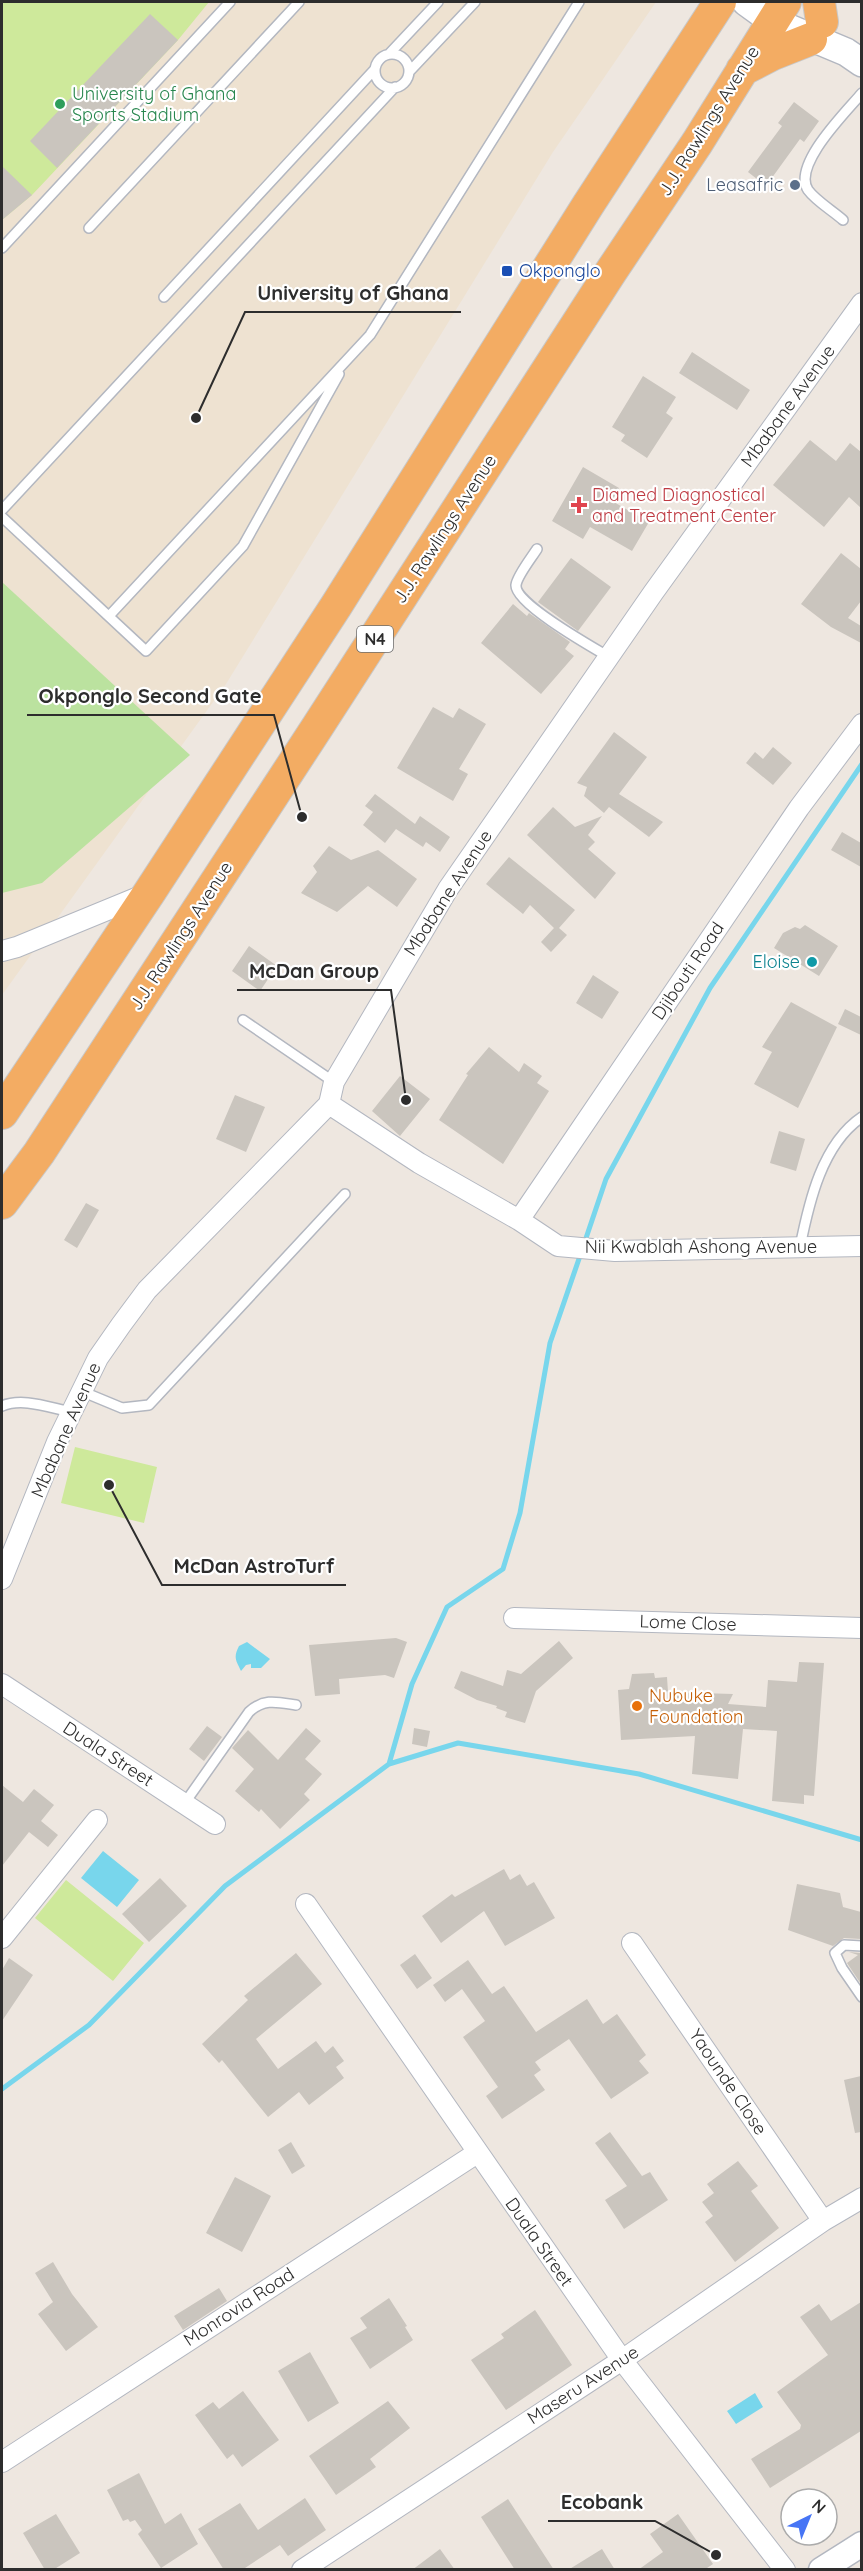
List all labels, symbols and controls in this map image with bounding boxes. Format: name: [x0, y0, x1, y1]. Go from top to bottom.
street label: J.J. Rawlings Avenue: [653, 41, 764, 200]
place label: University of Ghana Sports Stadium: [72, 82, 236, 126]
marker: University of Ghana Sports Stadium: [53, 97, 67, 111]
place label: Leasafric: [706, 173, 783, 196]
marker: Leasafric: [788, 178, 802, 192]
place label: Okponglo: [519, 259, 601, 282]
marker: Okponglo: [500, 264, 514, 278]
callout: University of Ghana: [245, 274, 461, 312]
text: University of Ghana: [257, 280, 449, 305]
street label: Mbabane Avenue: [736, 340, 840, 471]
street label: J.J. Rawlings Avenue: [388, 450, 501, 607]
place label: Diamed Diagnostical and Treatment Center: [592, 483, 776, 527]
marker: Diamed Diagnostical and Treatment Center: [570, 496, 588, 514]
road number: N4: [357, 626, 393, 652]
callout: Okponglo Second Gate: [27, 677, 274, 715]
text: Okponglo Second Gate: [39, 683, 261, 708]
street label: Mbabane Avenue: [398, 825, 497, 960]
street label: J.J. Rawlings Avenue: [124, 857, 237, 1014]
street label: Djibouti Road: [646, 917, 729, 1024]
place label: Eloise: [752, 950, 800, 973]
callout: McDan Group: [237, 952, 391, 990]
marker: Eloise: [805, 955, 819, 969]
text: McDan Group: [249, 958, 379, 983]
street label: Nii Kwablah Ashong Avenue: [585, 1235, 817, 1258]
street label: Mbabane Avenue: [25, 1359, 106, 1501]
callout: McDan AstroTurf: [162, 1547, 346, 1585]
text: McDan AstroTurf: [174, 1553, 335, 1578]
street label: Lome Close: [639, 1609, 737, 1636]
place label: Nubuke Foundation: [649, 1684, 743, 1728]
marker: Nubuke Foundation: [630, 1699, 644, 1713]
street label: Duala Street: [59, 1716, 158, 1791]
street label: Yaounde Close: [684, 2024, 772, 2139]
street label: Duala Street: [500, 2193, 578, 2291]
street label: Monrovia Road: [179, 2262, 298, 2351]
street label: Maseru Avenue: [523, 2340, 643, 2429]
callout: Ecobank: [548, 2483, 655, 2521]
north arrow: [779, 2487, 839, 2547]
text: Ecobank: [561, 2489, 643, 2514]
text: N: [808, 2495, 830, 2517]

